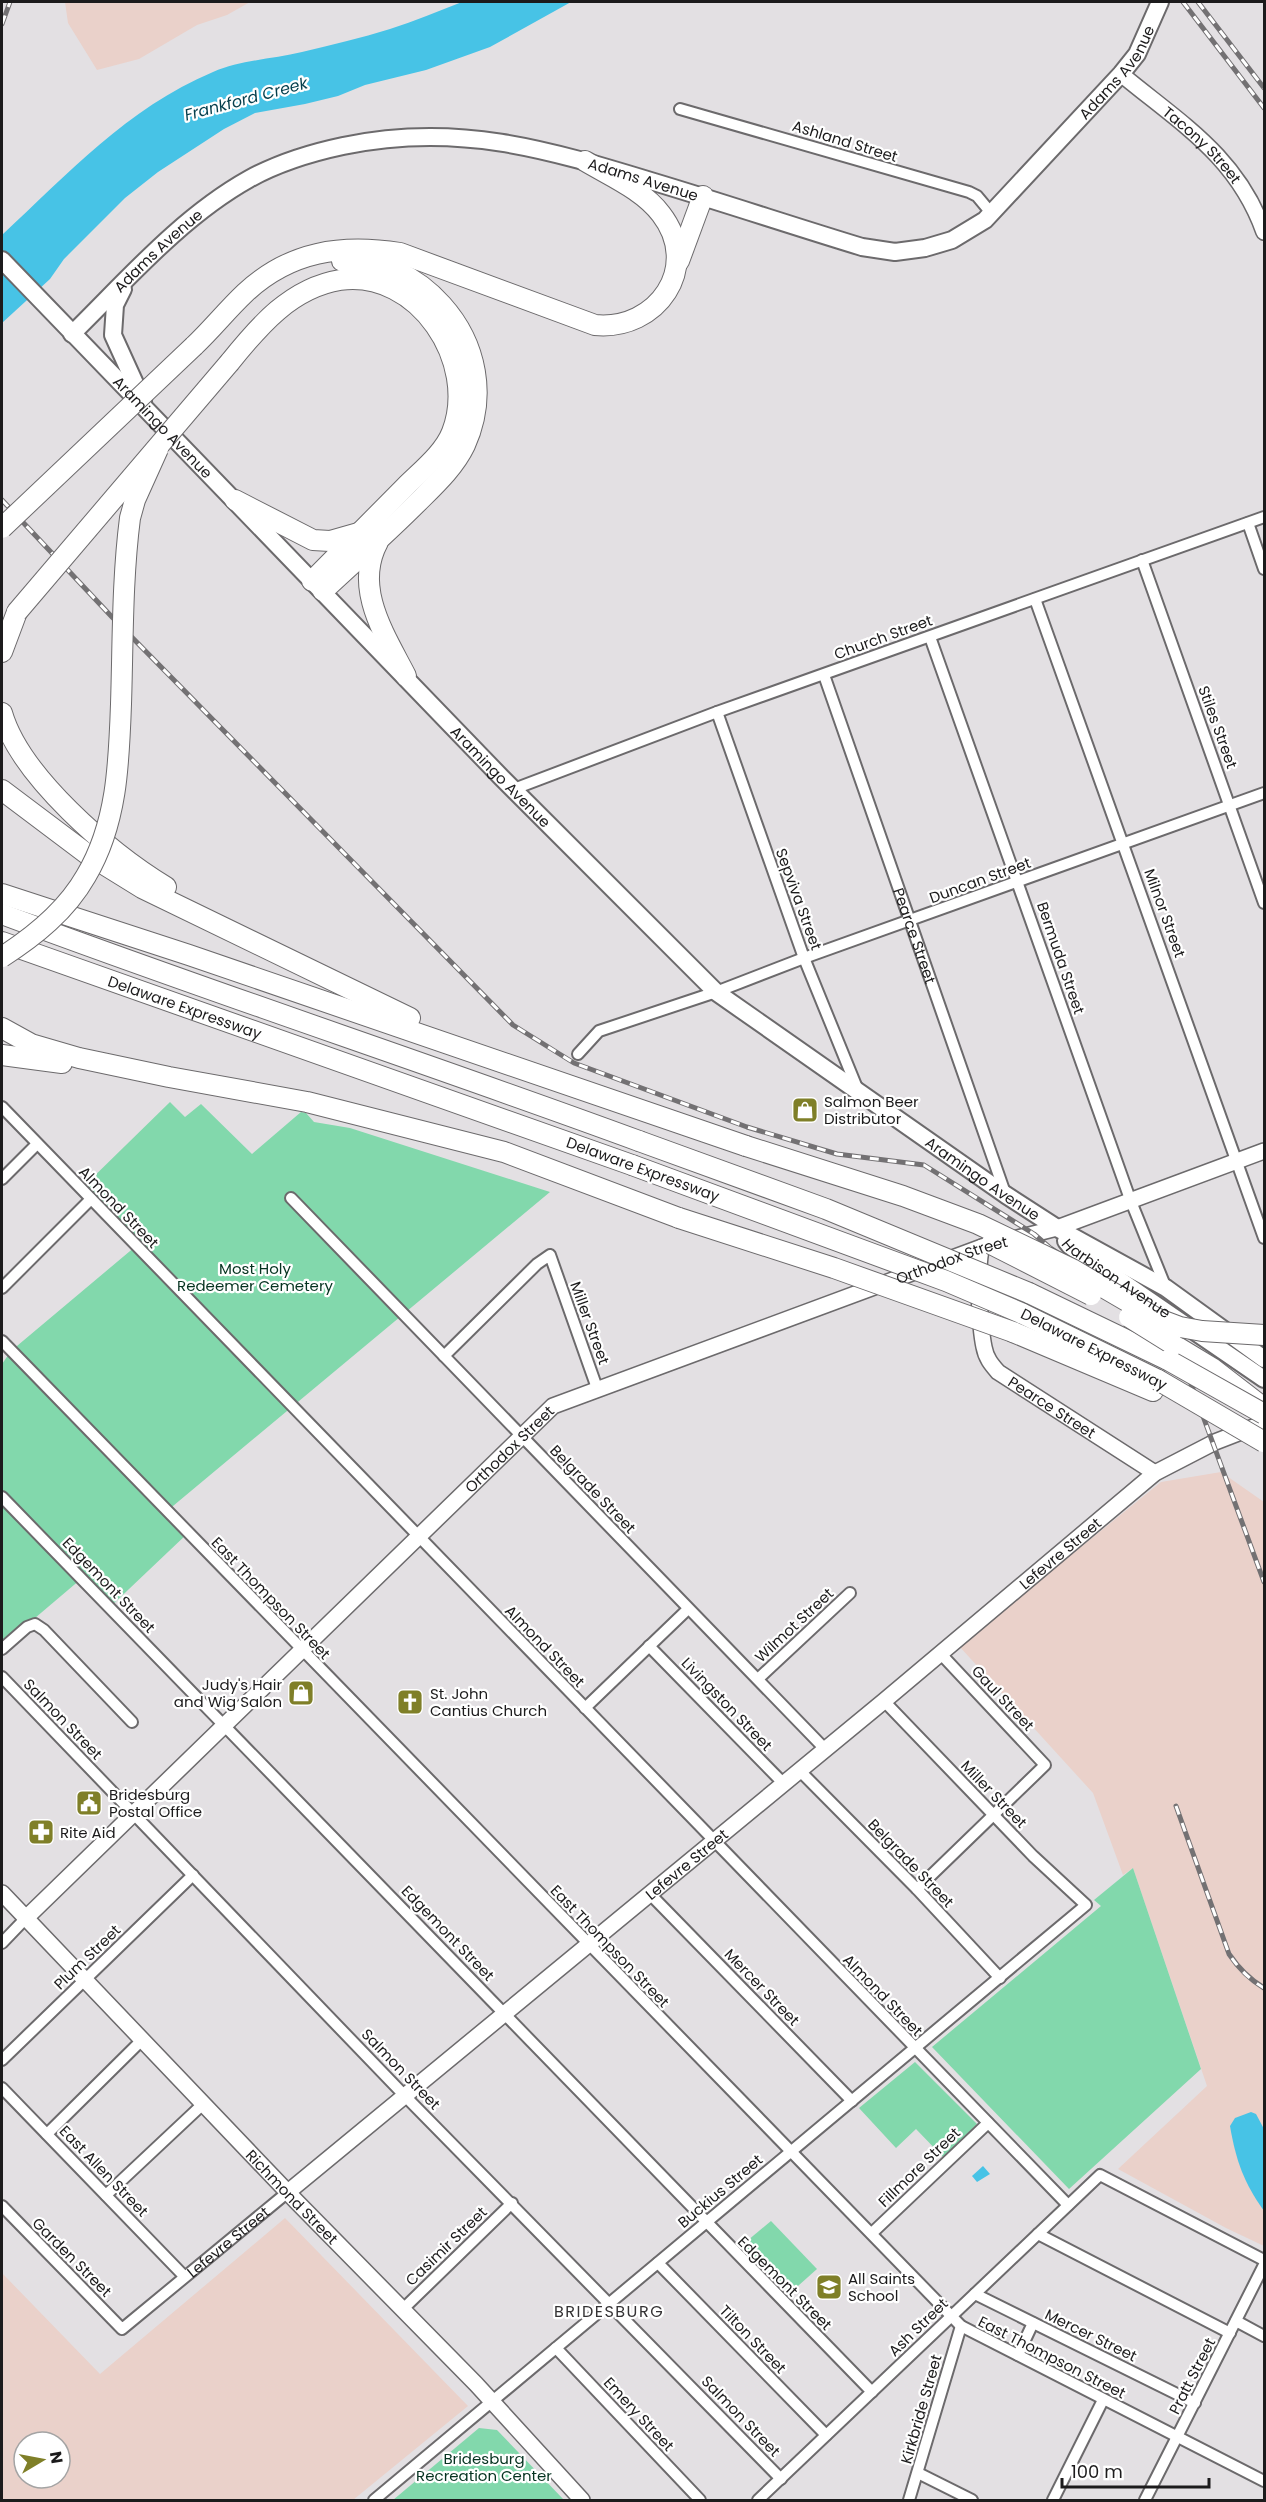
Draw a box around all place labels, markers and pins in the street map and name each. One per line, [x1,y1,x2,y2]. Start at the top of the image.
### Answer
place label: Salmon Beer Distributor [824,1091,919,1129]
shop icon: Salmon Beer Distributor [790,1095,820,1125]
place label: Judy's Hair and Wig Salon [174,1674,282,1712]
shop icon: Judy's Hair and Wig Salon [286,1678,316,1708]
place label: St. John Cantius Church [430,1683,547,1721]
church icon: St. John Cantius Church [395,1687,425,1717]
place label: Bridesburg Postal Office [109,1784,202,1822]
public building icon: Bridesburg Postal Office [74,1788,104,1818]
pharmacy icon: Rite Aid [26,1817,56,1847]
place label: Rite Aid [60,1822,116,1843]
place label: All Saints School [848,2268,915,2306]
school or university icon: All Saints School [814,2272,844,2302]

